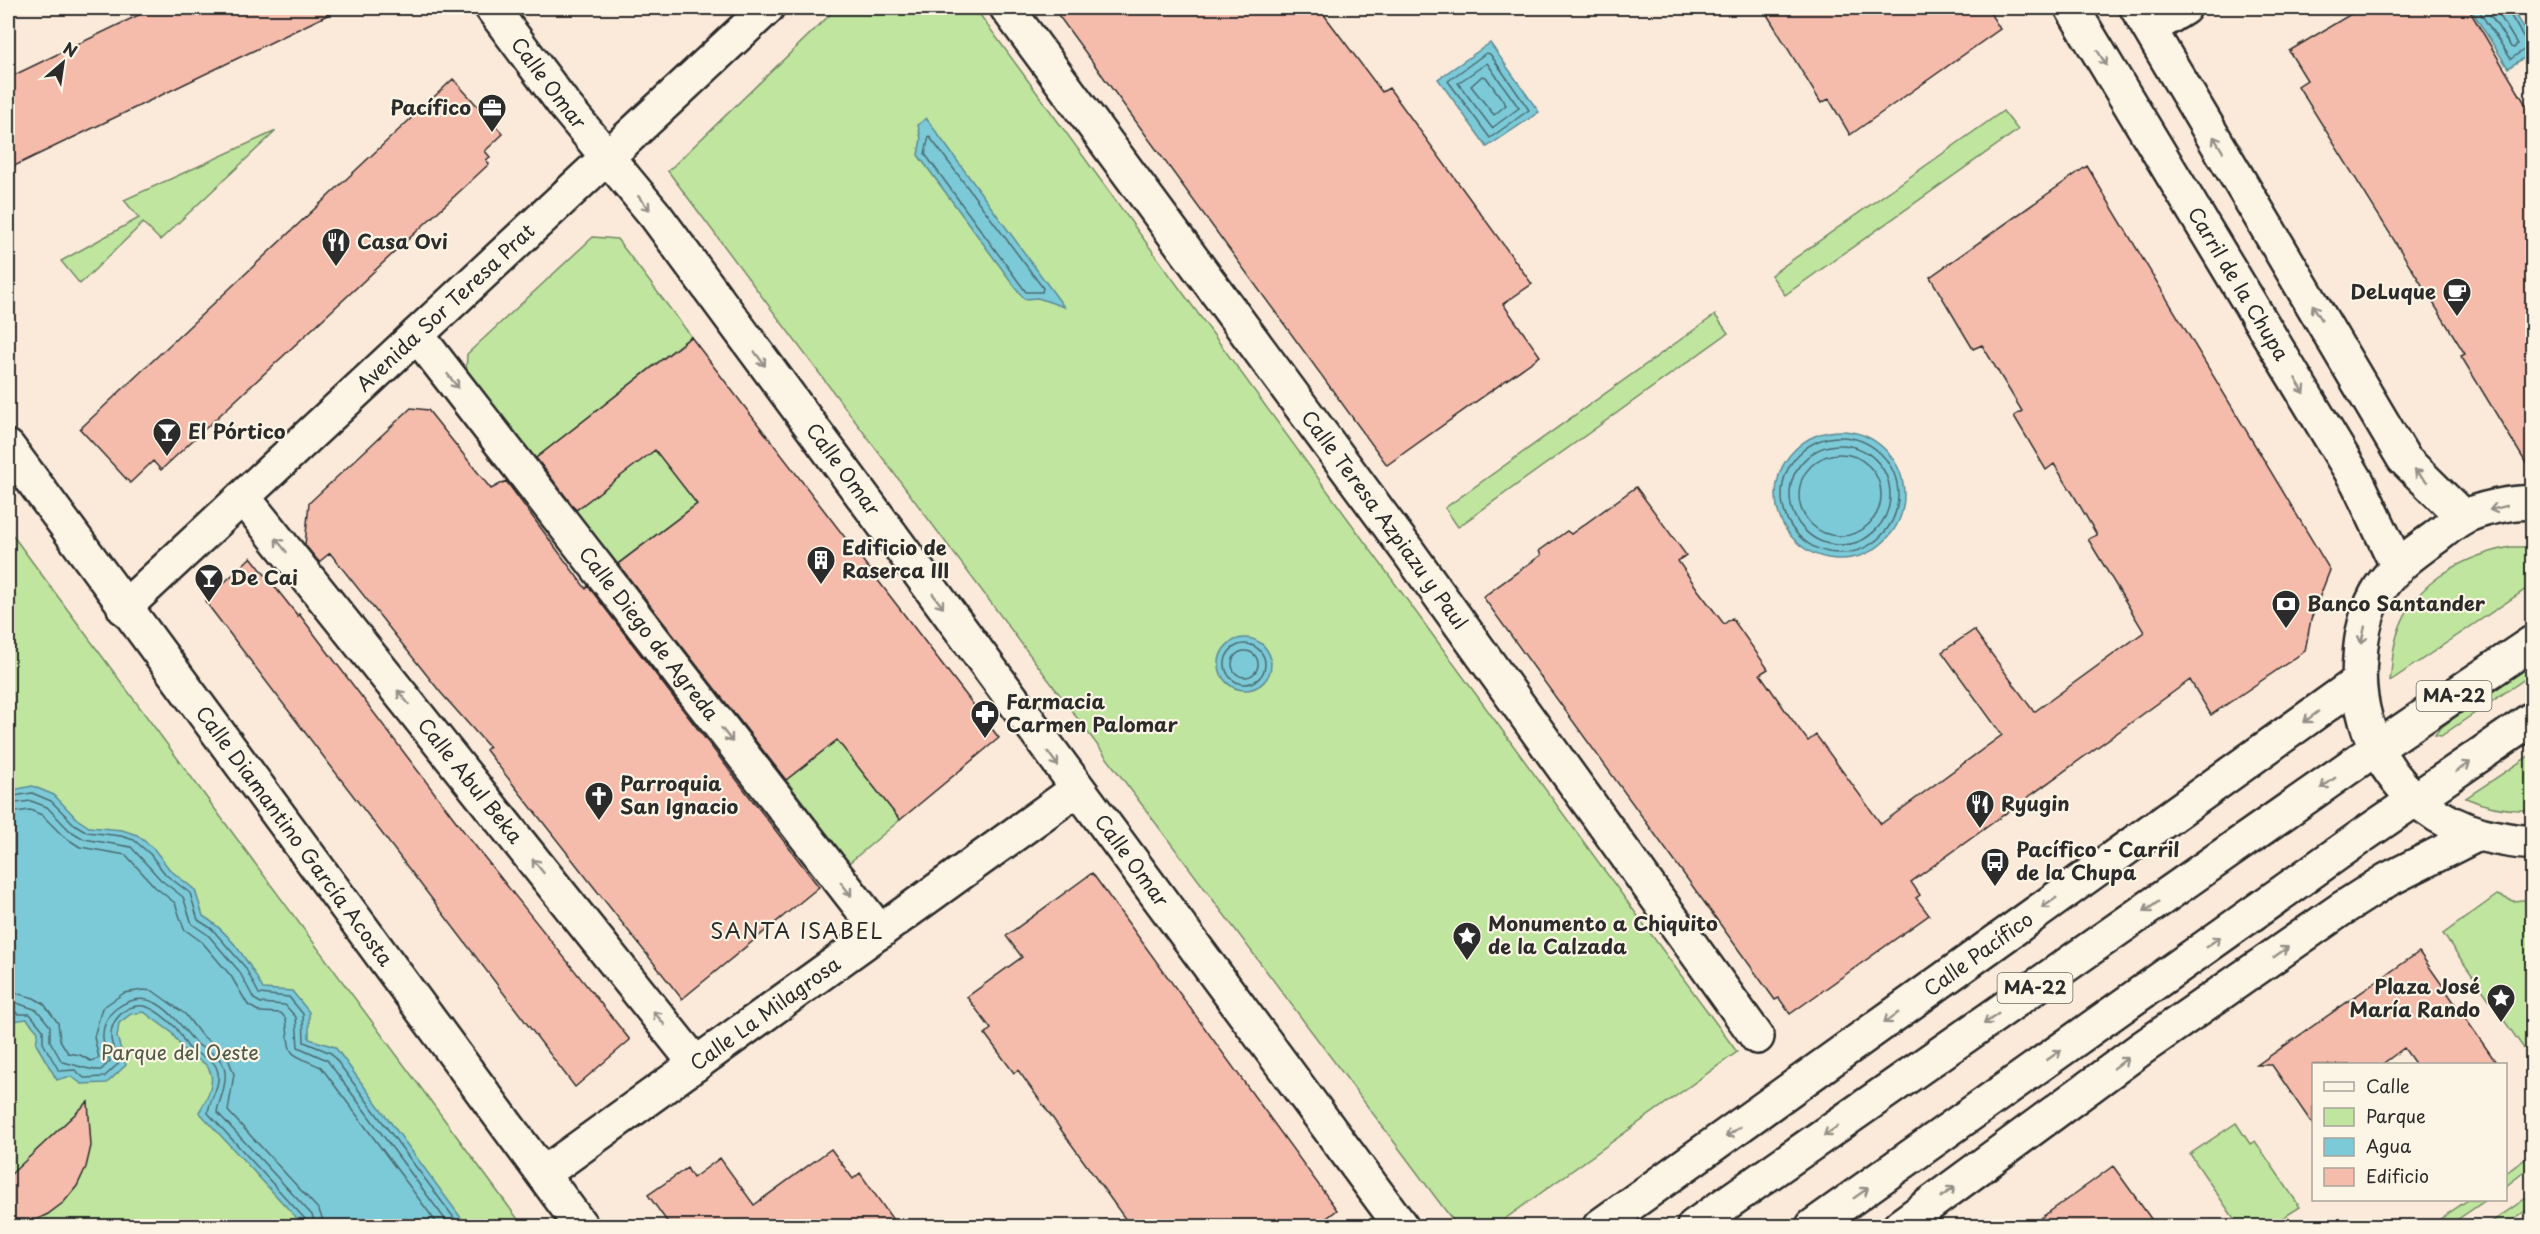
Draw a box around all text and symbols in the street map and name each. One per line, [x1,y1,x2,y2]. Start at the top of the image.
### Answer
street label: Calle Omar [504,30,594,135]
north arrow [33,33,93,93]
text: N [59,35,82,63]
one-way arrow [2096,49,2108,66]
place label: Pacífico [390,92,471,122]
office icon: Pacífico [476,92,508,134]
one-way arrow [2212,136,2224,153]
one-way arrow [638,195,651,211]
street label: Carril de la Chupa [2181,201,2297,367]
street label: Avenida Sor Teresa Prat [349,216,541,398]
restaurant icon: Casa Ovi [320,226,352,268]
place label: Casa Ovi [357,226,448,256]
place label: DeLuque [2350,276,2436,306]
cafe icon: DeLuque [2441,276,2473,318]
one-way arrow [2311,304,2323,321]
one-way arrow [754,351,767,367]
one-way arrow [446,373,459,389]
one-way arrow [2294,378,2307,395]
street label: Calle Teresa Azpiazu y Paul [1295,404,1475,635]
bar icon: El Pórtico [151,416,183,458]
place label: El Pórtico [188,416,286,446]
street label: Calle Omar [799,416,888,522]
one-way arrow [2414,469,2429,483]
one-way arrow [2489,502,2508,514]
place label: Edificio de Raserca III [842,532,949,585]
one-way arrow [275,537,288,553]
street label: Calle Diego de Agreda [572,540,727,727]
building icon: Edificio de Raserca III [805,544,837,586]
bar icon: De Cai [193,562,225,604]
place label: De Cai [230,562,298,592]
bank icon: Banco Santander [2270,588,2302,630]
place label: Banco Santander [2307,588,2486,618]
one-way arrow [932,593,944,609]
one-way arrow [2357,625,2368,644]
road number: MA-22 [2416,681,2492,711]
place label: Farmacia Carmen Palomar [1006,686,1179,739]
one-way arrow [396,689,409,705]
pharmacy icon: Farmacia Carmen Palomar [969,698,1001,740]
street label: Calle Diamantino García Acosta [189,699,401,972]
one-way arrow [2303,710,2319,723]
street label: Calle Abul Beka [411,711,531,850]
one-way arrow [720,726,733,742]
one-way arrow [1047,750,1059,766]
one-way arrow [2454,761,2470,773]
place label: Parroquia San Ignacio [620,768,739,821]
one-way arrow [2320,777,2336,789]
church icon: Parroquia San Ignacio [583,780,615,822]
restaurant icon: Ryugin [1964,788,1996,830]
place label: Ryugin [2001,788,2070,818]
street label: Calle Omar [1088,807,1177,913]
place label: Pacífico - Carril de la Chupa [2016,834,2179,887]
bus stop icon: Pacífico - Carril de la Chupa [1979,846,2011,888]
one-way arrow [531,858,544,874]
one-way arrow [840,880,852,896]
one-way arrow [2042,897,2058,909]
one-way arrow [2143,901,2160,913]
street label: Calle Pacífico [1917,904,2039,1003]
place label: Monumento a Chiquito de la Calzada [1488,908,1718,961]
district label: SANTA ISABEL [710,914,884,946]
place icon: Monumento a Chiquito de la Calzada [1451,920,1483,962]
one-way arrow [2204,936,2220,948]
one-way arrow [2272,946,2288,958]
street label: Calle La Milagrosa [683,948,847,1077]
place label: Plaza José María Rando [2350,971,2480,1024]
road number: MA-22 [1998,973,2072,1003]
place icon: Plaza José María Rando [2485,982,2517,1024]
one-way arrow [653,1010,666,1026]
one-way arrow [1884,1011,1900,1024]
one-way arrow [1984,1013,2000,1025]
park label: Parque del Oeste [101,1037,259,1067]
one-way arrow [2045,1049,2061,1061]
one-way arrow [2113,1057,2129,1070]
legend [2312,1063,2507,1201]
text: Calle [2366,1072,2410,1099]
text: Parque [2366,1102,2426,1129]
one-way arrow [1824,1125,1840,1137]
one-way arrow [1726,1126,1742,1138]
text: Agua [2366,1132,2412,1159]
text: Edificio [2366,1162,2429,1189]
one-way arrow [1939,1186,1955,1198]
one-way arrow [1852,1187,1868,1199]

